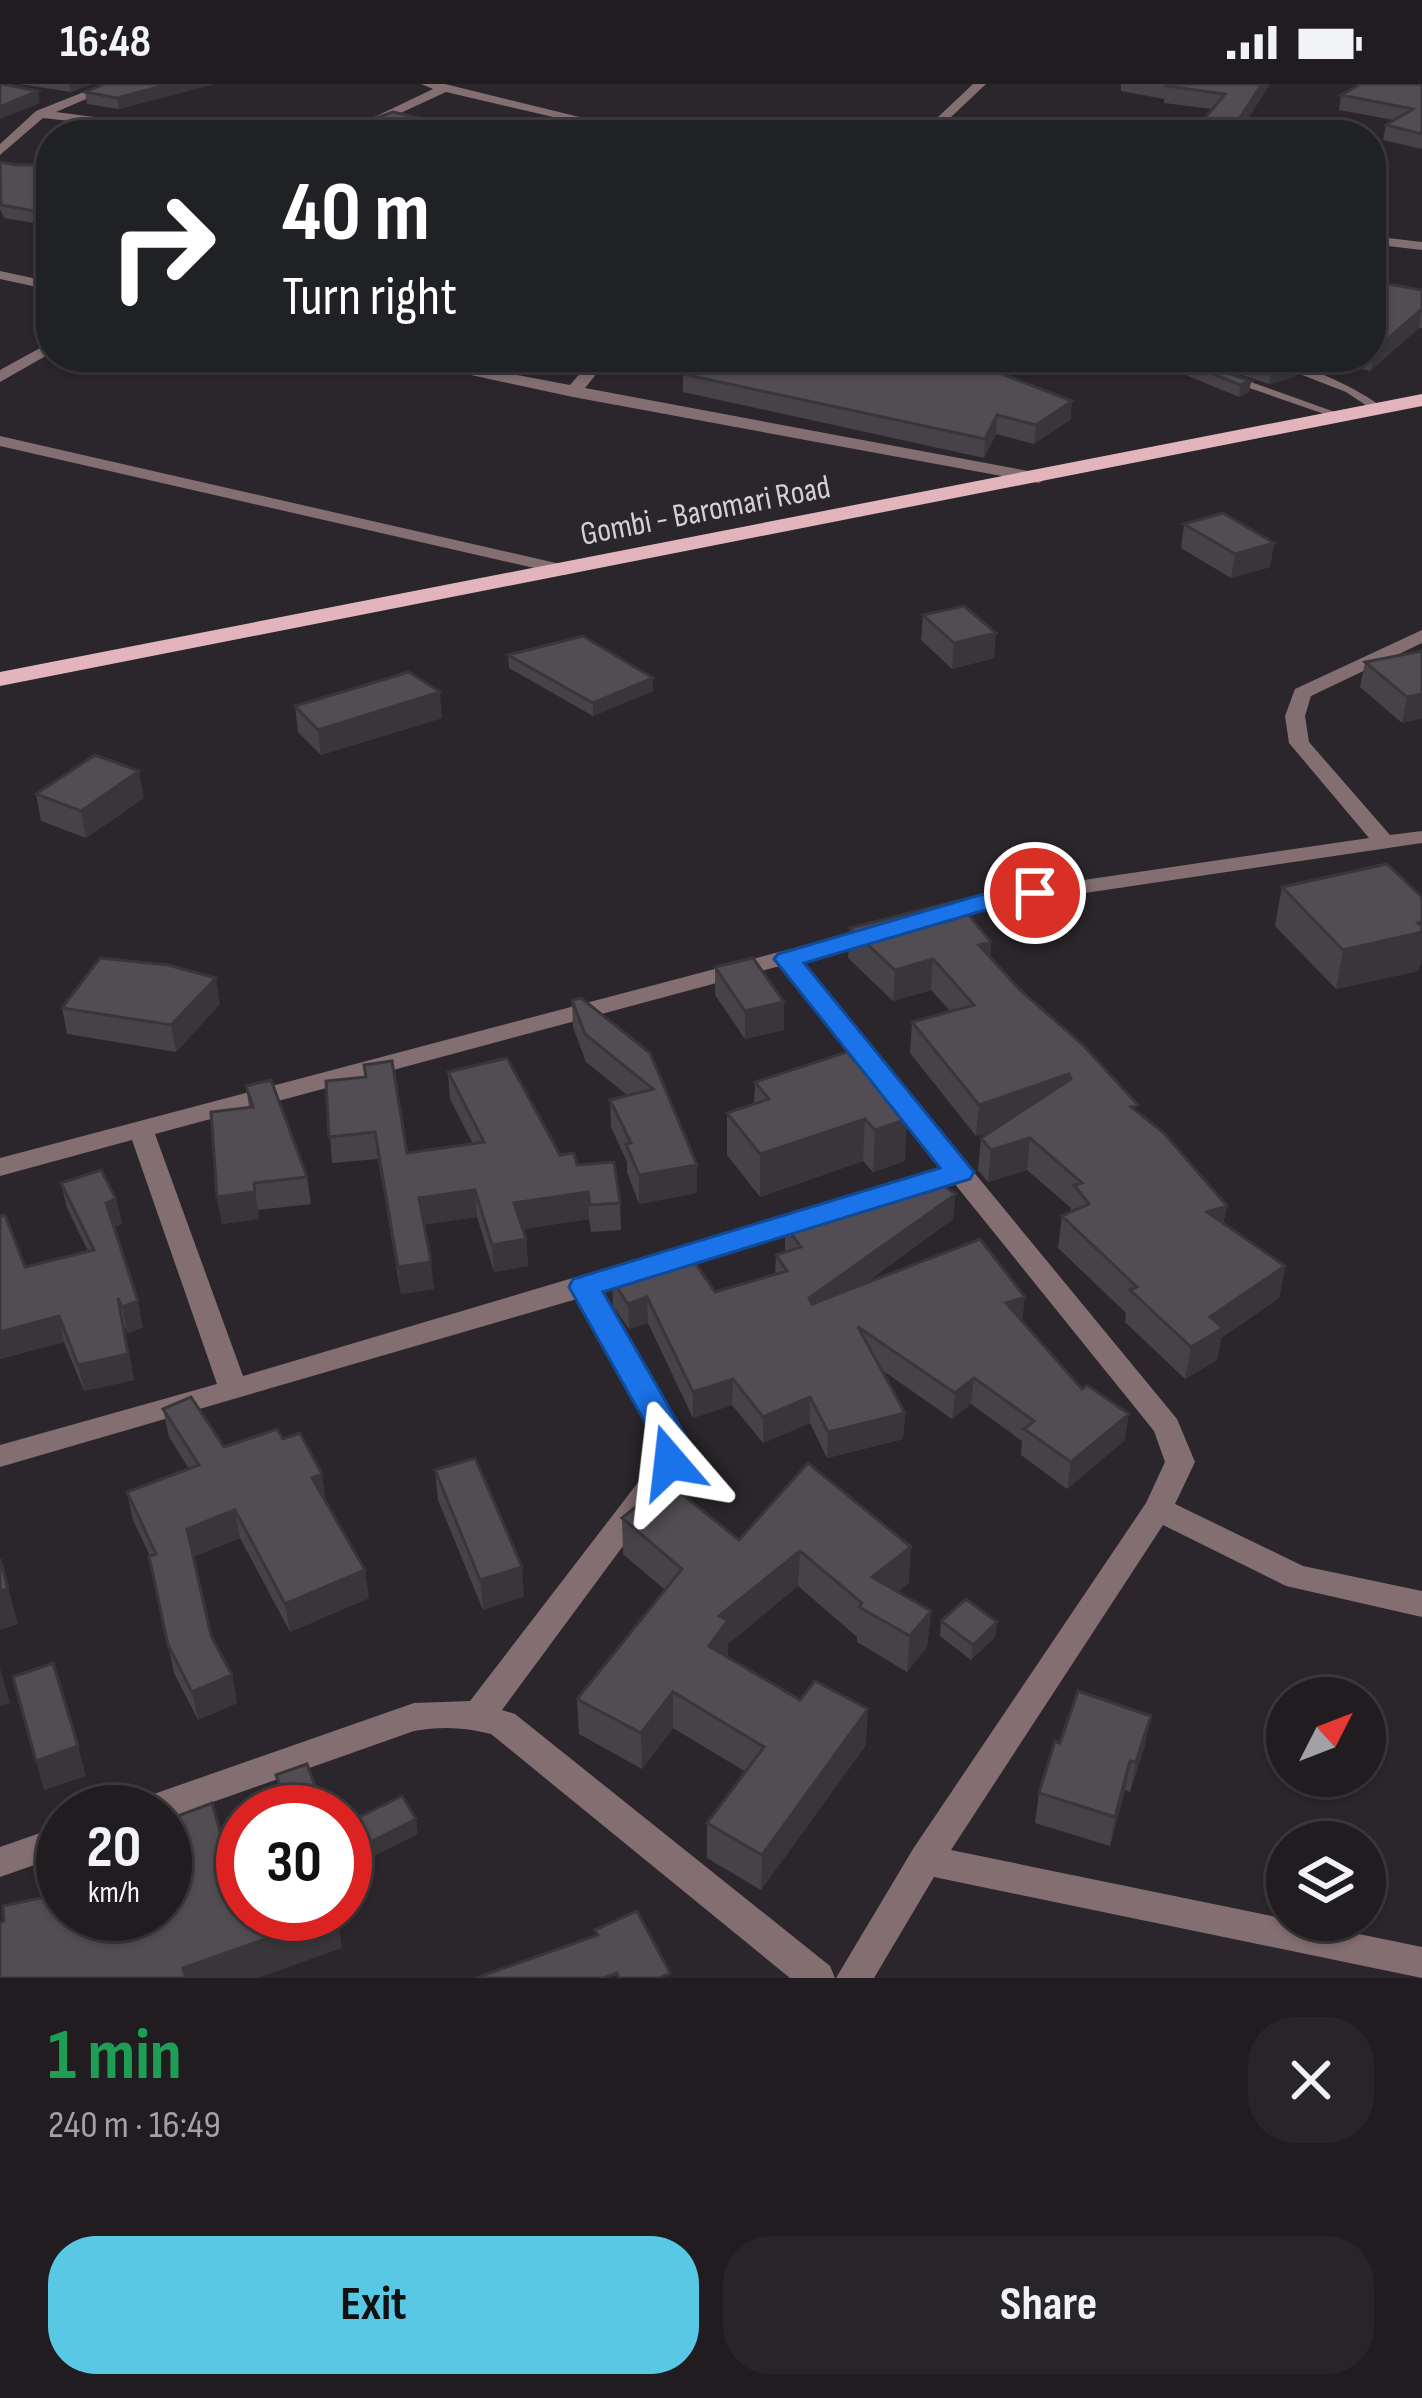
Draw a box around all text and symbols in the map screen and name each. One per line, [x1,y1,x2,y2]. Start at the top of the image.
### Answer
text: 16:48 [60,15,151,70]
text: 40 m [282,163,430,264]
icon: right [84,168,240,324]
text: Turn right [282,265,457,330]
street label: Gombi - Baromari Road [577,467,834,555]
pin [984,842,1086,944]
icon: arrive [1002,860,1068,926]
position arrow [607,1399,733,1525]
north arrow [1266,1677,1386,1797]
map controls [1266,1677,1386,1941]
speed limit sign: 30 [216,1785,372,1941]
text: 20 [87,1812,141,1884]
button: layers [1266,1821,1386,1941]
text: km/h [88,1875,140,1911]
text: 1 min [48,2013,182,2100]
button: close [1248,2017,1374,2143]
text: 240 m · 16:49 [48,2102,221,2149]
button: Exit [48,2236,699,2374]
button: Share [723,2236,1374,2374]

